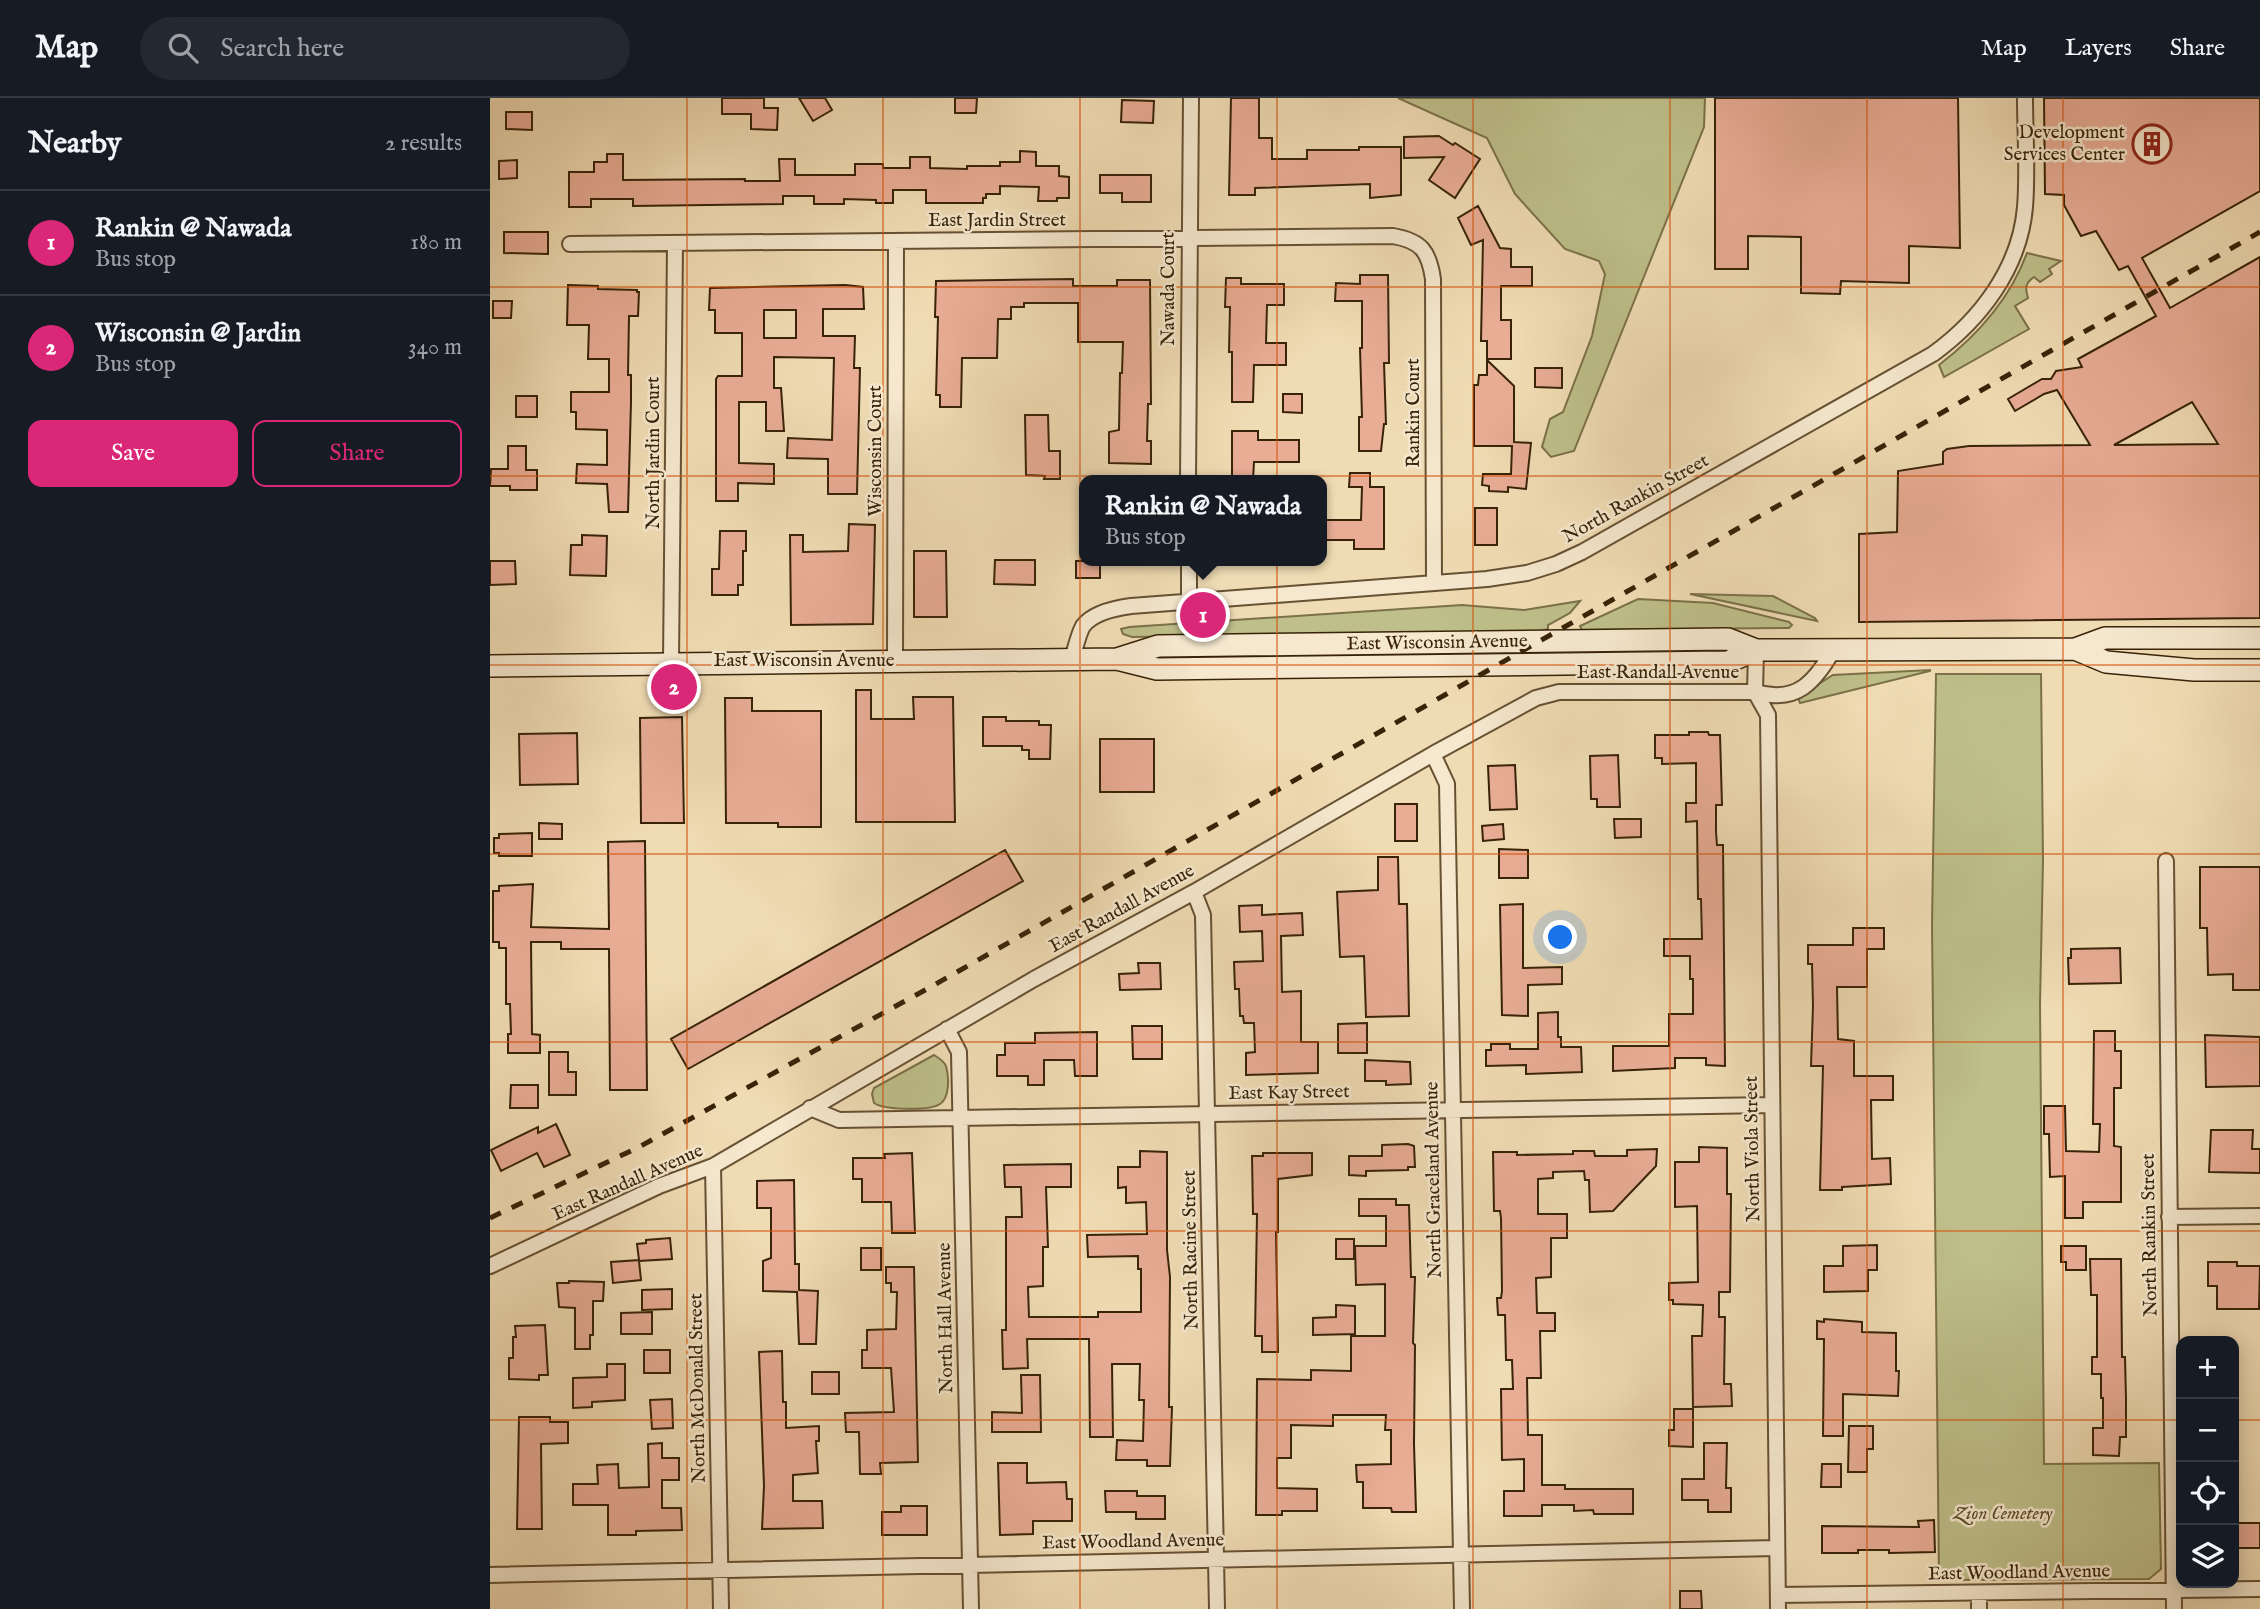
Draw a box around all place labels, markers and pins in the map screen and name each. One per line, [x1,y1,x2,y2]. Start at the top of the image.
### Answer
place label: Development Services Center [2004,121,2125,167]
building icon: Development Services Center [2131,123,2173,165]
pin: 1 [1180,589,1226,641]
pin: 2 [651,661,697,713]

